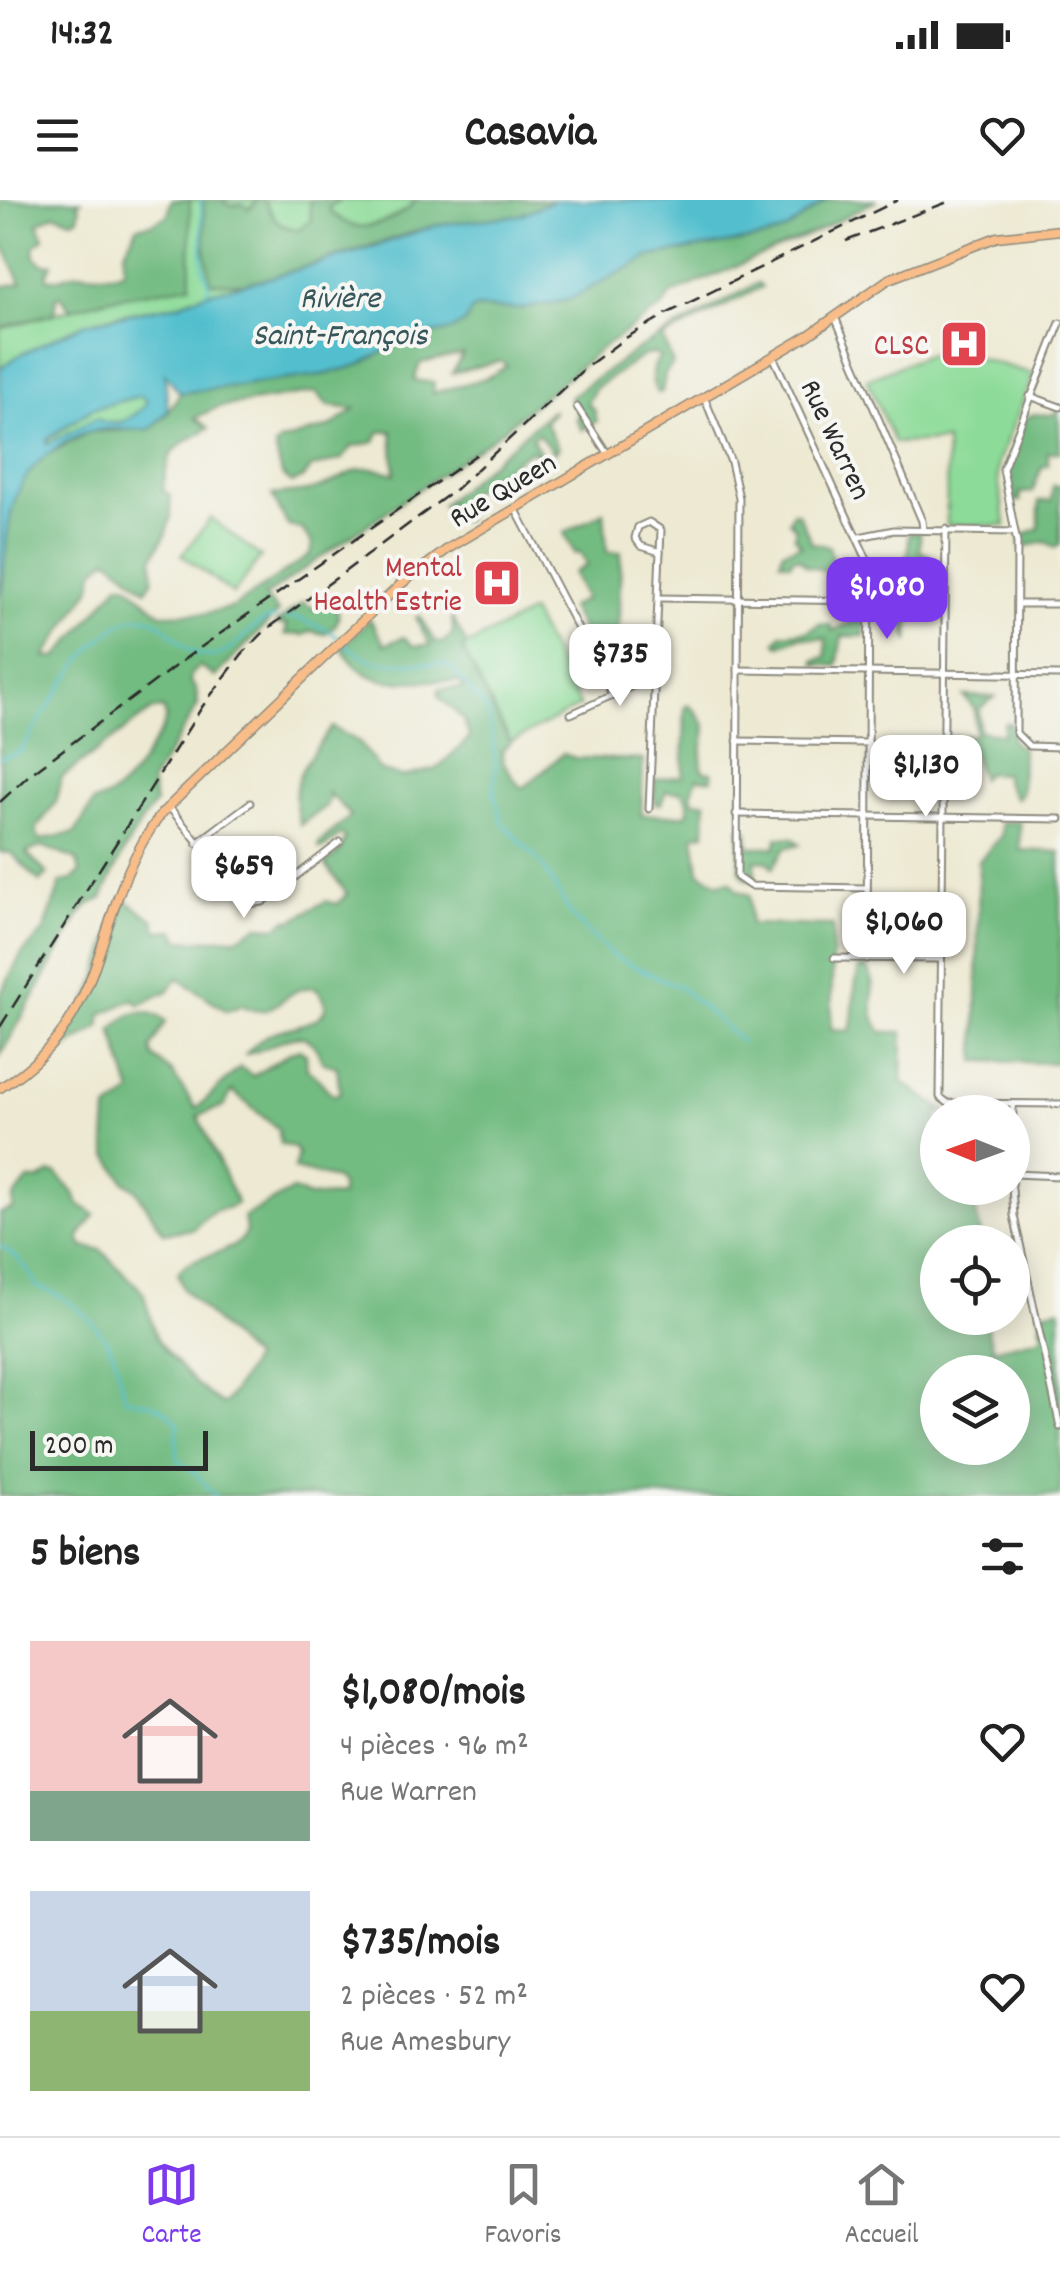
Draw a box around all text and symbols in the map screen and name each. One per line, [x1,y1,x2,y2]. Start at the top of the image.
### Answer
text: 14:32 [50,8,114,63]
text: Casavia [464,103,596,167]
icon: menu [30,108,85,163]
icon: heart [975,108,1030,163]
water label: Rivière Saint-François [253,278,429,361]
hospital icon: CLSC [938,318,990,370]
place label: CLSC [874,327,929,370]
street label: Rue Warren [786,374,880,508]
street label: Rue Queen [443,444,566,542]
place label: Mental Health Estrie [313,549,462,626]
hospital icon: Mental Health Estrie [471,557,523,609]
pin: $1,080 [806,557,968,642]
text: $1,080 [848,566,926,612]
pin: $735 [561,624,679,709]
text: $735 [591,633,649,679]
pin: $1,130 [845,735,1007,820]
text: $1,130 [892,744,960,790]
pin: $659 [185,836,303,921]
text: $659 [213,845,275,891]
pin: $1,060 [823,892,985,977]
text: $1,060 [864,901,944,947]
north arrow [920,1095,1030,1205]
map controls [920,1095,1030,1465]
button: locate [920,1225,1030,1335]
button: layers [920,1355,1030,1465]
scale bar [30,1426,208,1470]
text: 200 m [45,1428,113,1468]
text: 5 biens [30,1526,141,1586]
icon: filters [975,1529,1030,1584]
text: $1,080/mois [340,1665,526,1725]
icon: home [110,1681,230,1801]
icon: heart [975,1714,1030,1769]
text: 4 pièces · 96 m² [340,1725,529,1771]
text: Rue Warren [340,1771,477,1817]
text: $735/mois [340,1915,500,1975]
icon: home [110,1931,230,2051]
icon: heart [975,1964,1030,2019]
text: 2 pièces · 52 m² [340,1975,528,2021]
text: Rue Amesbury [340,2021,510,2067]
tab: Carte [141,2157,202,2257]
tab: Favoris [484,2157,562,2257]
tab: Accueil [845,2157,918,2257]

